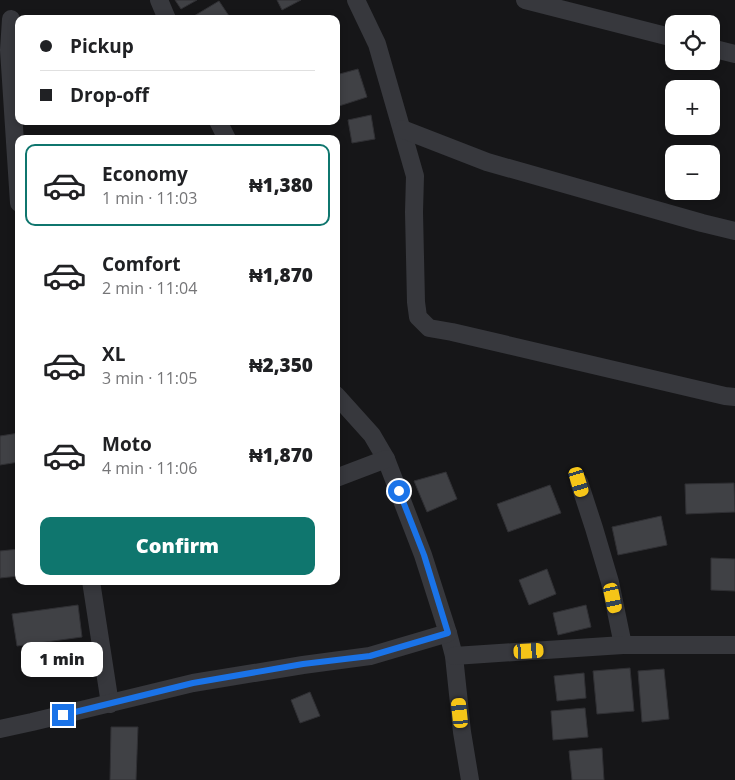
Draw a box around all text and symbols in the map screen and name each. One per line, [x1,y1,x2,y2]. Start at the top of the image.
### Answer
map controls [665,15,720,200]
button: locate [665,15,720,70]
text: Pickup [70,33,134,59]
button: + [665,80,720,135]
text: Drop-off [70,82,149,108]
button: − [665,145,720,200]
text: Economy [102,161,188,187]
icon: car [42,163,87,208]
text: ₦1,380 [249,172,313,198]
text: 1 min · 11:03 [102,187,197,209]
text: Comfort [102,251,181,277]
icon: car [42,253,87,298]
text: ₦1,870 [249,262,313,288]
text: 2 min · 11:04 [102,277,197,299]
text: XL [102,341,125,367]
icon: car [42,343,87,388]
text: ₦2,350 [249,352,313,378]
text: 3 min · 11:05 [102,367,197,389]
text: Moto [102,431,152,457]
icon: car [42,433,87,478]
text: ₦1,870 [249,442,313,468]
text: 4 min · 11:06 [102,457,197,479]
car [567,465,590,499]
route start [388,480,410,502]
button: Confirm [40,517,315,575]
car [602,582,623,614]
callout: 1 min [22,642,104,678]
car [513,643,544,659]
text: 1 min [39,648,85,670]
car [450,697,469,729]
route end [52,704,74,726]

